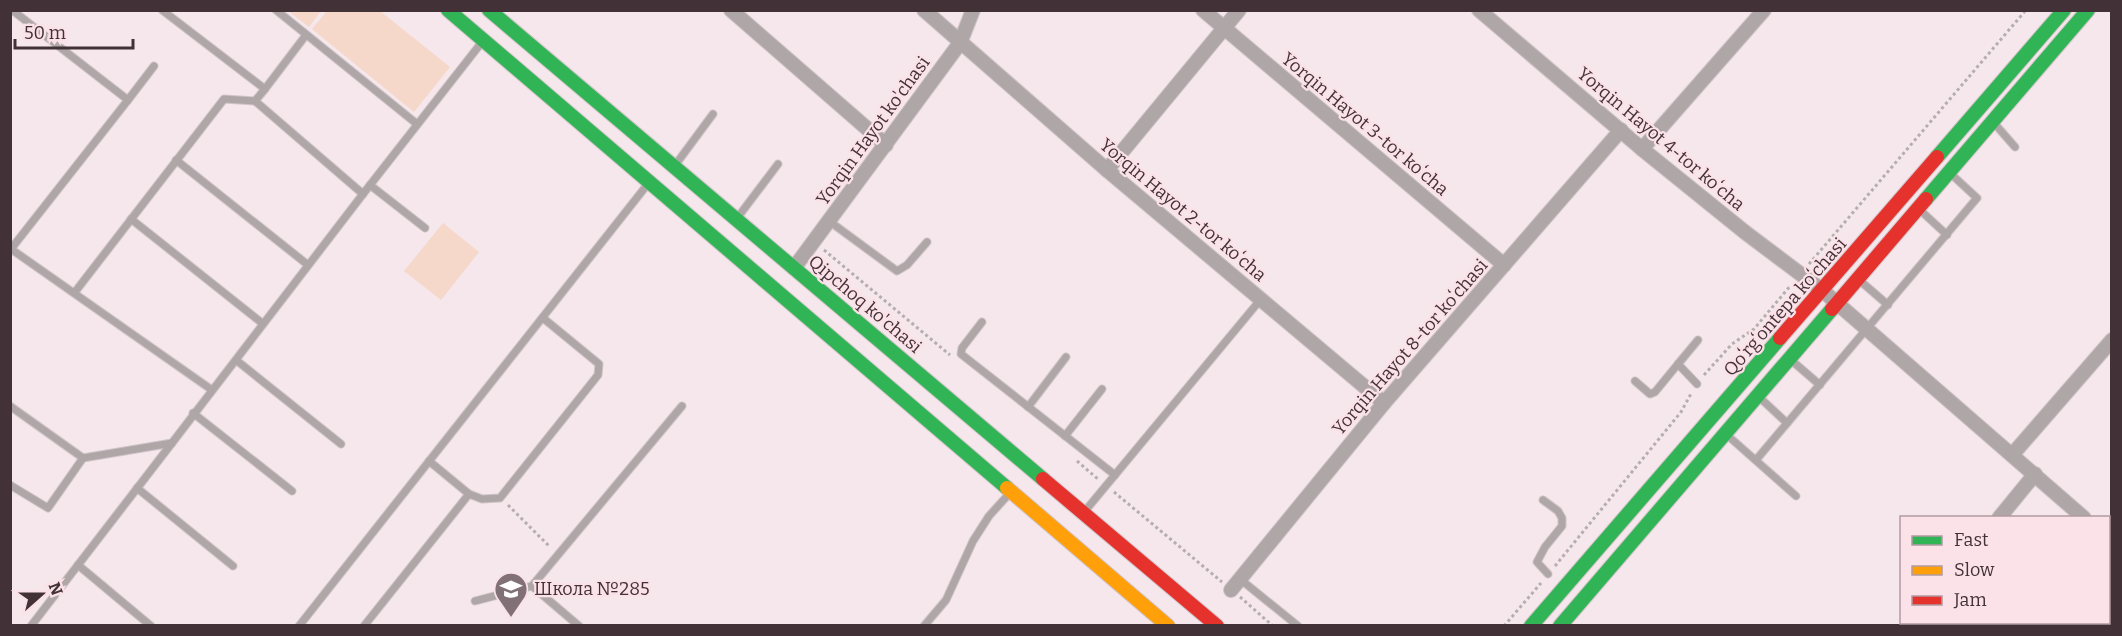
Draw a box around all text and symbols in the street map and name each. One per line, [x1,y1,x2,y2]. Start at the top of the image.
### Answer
scale bar [15,12,134,50]
text: 50 m [24,22,66,44]
street label: Yorqin Hayot 3-tor koʻcha [1277,48,1453,200]
street label: Yorqin Hayot ko'chasi [812,52,934,210]
street label: Yorqin Hayot 4-tor koʻcha [1573,63,1749,216]
street label: Yorqin Hayot 2-tor koʻcha [1095,134,1271,286]
street label: Qoʻrgʻontepa koʻchasi [1719,233,1851,381]
street label: Qipchoq ko'chasi [804,250,926,358]
street label: Yorqin Hayot 8-tor koʻchasi [1328,255,1492,439]
legend [1900,516,2110,624]
text: Fast [1954,529,1989,551]
text: Slow [1954,559,1995,581]
north arrow [12,564,72,624]
school or university icon: Школа №285 [493,571,529,618]
place label: Школа №285 [534,578,650,600]
text: N [44,580,67,598]
text: Jam [1953,589,1987,611]

